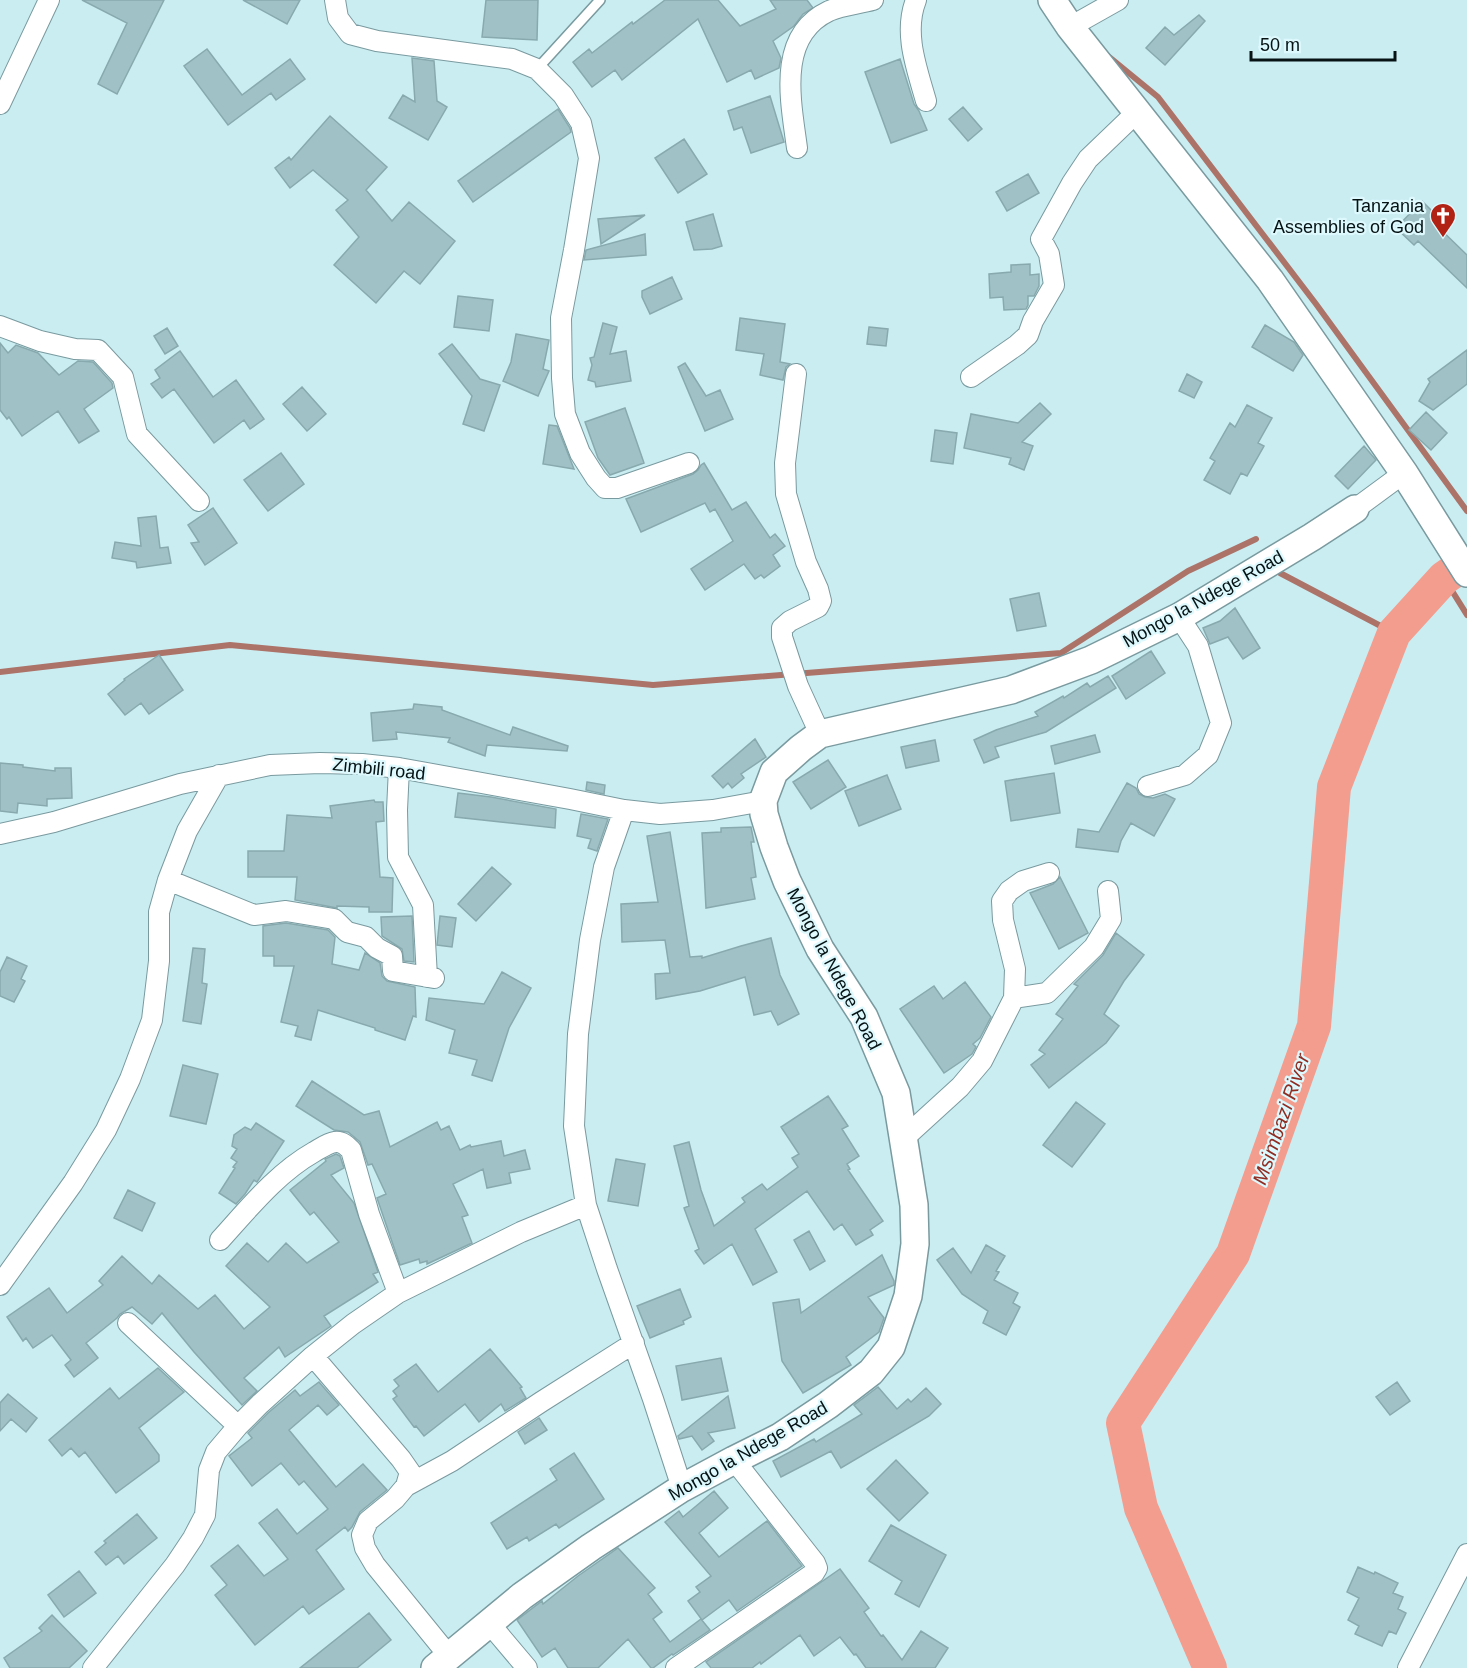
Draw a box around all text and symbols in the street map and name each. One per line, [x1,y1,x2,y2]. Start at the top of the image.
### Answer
scale bar [1251,24,1395,62]
text: 50 m [1260,35,1300,55]
place label: Tanzania Assemblies of God [1273,196,1425,237]
church icon: Tanzania Assemblies of God [1428,201,1458,239]
street label: Mongo la Ndege Road [1119,547,1287,651]
street label: Zimbili road [332,754,426,784]
street label: Mongo la Ndege Road [783,885,885,1053]
water label: Msimbazi River [1248,1050,1314,1187]
street label: Mongo la Ndege Road [665,1397,831,1505]

